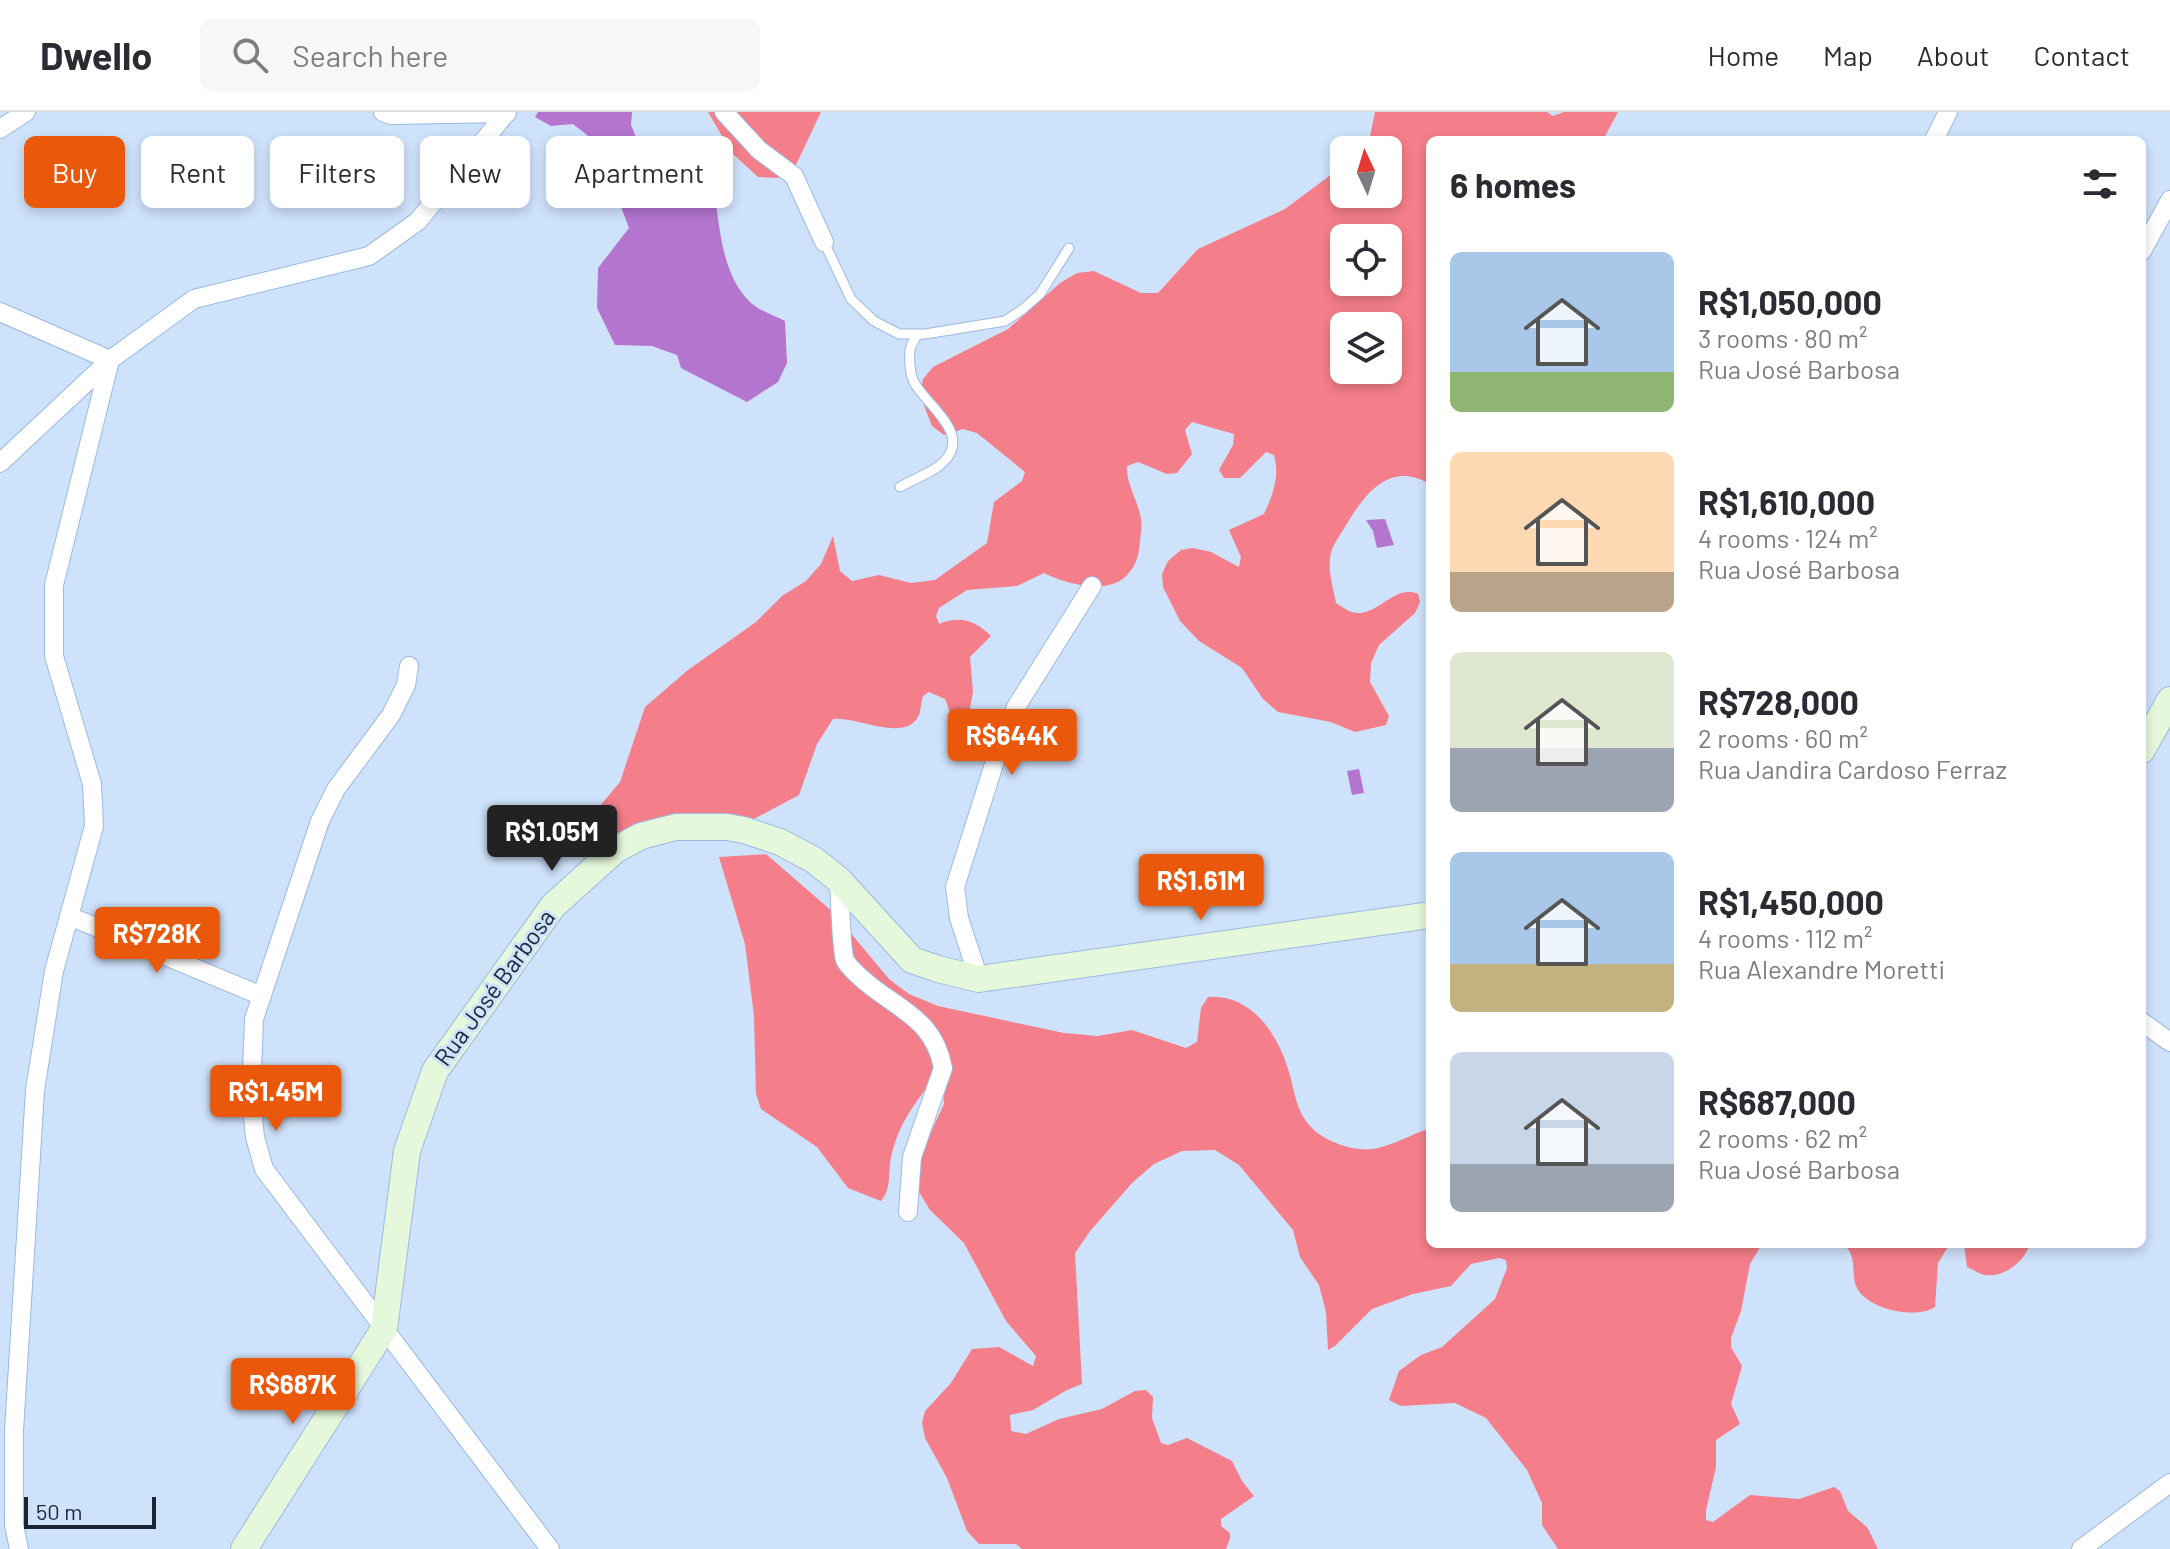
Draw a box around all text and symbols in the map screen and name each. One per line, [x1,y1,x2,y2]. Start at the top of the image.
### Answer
search box [200,19,760,91]
text: Dwello [40,32,152,78]
icon: search [228,33,272,77]
text: Search here [292,37,448,73]
text: Home [1708,38,1779,72]
text: Map [1823,38,1873,72]
text: About [1917,38,1989,72]
text: Contact [2033,38,2130,72]
chip: Buy [24,136,125,208]
chip: Rent [141,136,254,208]
chip: Filters [270,136,404,208]
chip: New [420,136,530,208]
chip: Apartment [546,136,733,208]
north arrow [1330,136,1402,208]
map controls [1330,136,1402,384]
icon: filters [2078,162,2122,206]
text: 6 homes [1450,164,1576,205]
button: locate [1330,224,1402,296]
text: R$1,050,000 [1698,281,1882,322]
icon: home [1514,284,1610,380]
button: layers [1330,312,1402,384]
text: 3 rooms · 80 m² [1698,322,1868,353]
text: Rua José Barbosa [1698,353,1900,384]
text: R$1,610,000 [1698,481,1875,522]
icon: home [1514,484,1610,580]
text: 4 rooms · 124 m² [1698,522,1878,553]
text: Rua José Barbosa [1698,553,1900,584]
text: R$728,000 [1698,681,1859,722]
icon: home [1514,684,1610,780]
pin: R$644K [947,709,1077,777]
text: R$644K [966,719,1058,750]
text: 2 rooms · 60 m² [1698,722,1868,753]
text: Rua Jandira Cardoso Ferraz [1698,753,2007,784]
pin: R$1.05M [478,805,626,873]
text: R$1.05M [505,815,599,846]
pin: R$1.61M [1127,854,1275,922]
text: R$1.61M [1157,864,1245,895]
text: R$1,450,000 [1698,881,1884,922]
icon: home [1514,884,1610,980]
street label: Rua José Barbosa [427,903,560,1071]
pin: R$728K [92,907,222,975]
text: R$728K [113,917,201,948]
text: 4 rooms · 112 m² [1698,922,1872,953]
text: Rua Alexandre Moretti [1698,953,1945,984]
pin: R$1.45M [202,1065,350,1133]
text: R$1.45M [228,1075,324,1106]
text: R$687,000 [1698,1081,1856,1122]
icon: home [1514,1084,1610,1180]
text: 2 rooms · 62 m² [1698,1122,1867,1153]
text: Rua José Barbosa [1698,1153,1900,1184]
pin: R$687K [228,1358,358,1426]
text: R$687K [249,1368,337,1399]
scale bar [24,1493,156,1529]
text: 50 m [36,1498,82,1524]

